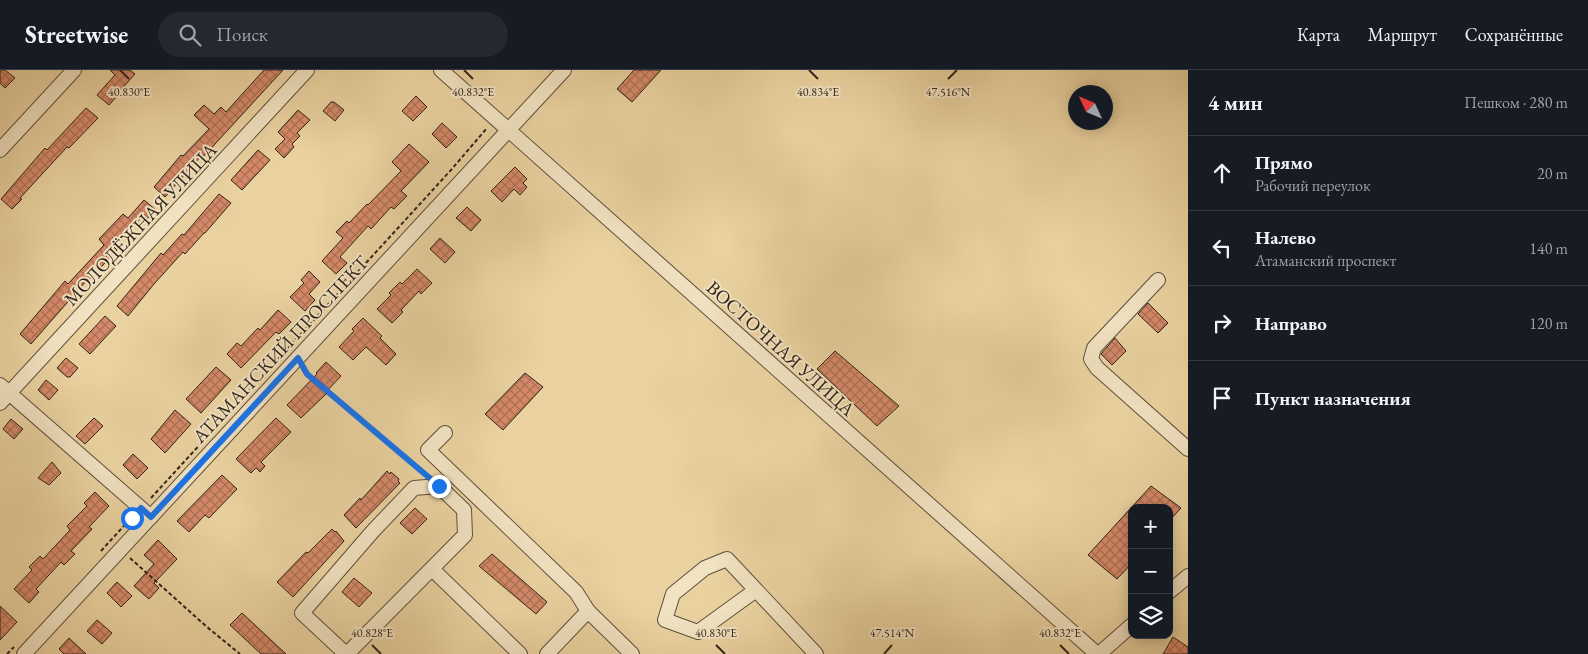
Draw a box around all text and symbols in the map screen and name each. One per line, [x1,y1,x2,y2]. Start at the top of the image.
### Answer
search box [158,12,508,57]
text: Streetwise [25,19,128,50]
icon: search [176,21,204,49]
text: Поиск [216,22,268,47]
text: Карта [1297,23,1340,46]
text: Маршрут [1368,23,1437,46]
text: Сохранённые [1465,23,1563,46]
text: 40.830°E [108,84,150,100]
text: 40.832°E [452,84,494,100]
text: 40.834°E [797,84,839,100]
text: 47.516°N [926,84,971,100]
north arrow [1068,85,1113,130]
text: 4 мин [1208,89,1263,116]
text: Пешком · 280 m [1464,92,1568,113]
street label: МОЛОДЁЖНАЯ УЛИЦА [58,137,223,311]
text: Прямо [1255,150,1313,175]
icon: ahead [1208,159,1236,187]
text: 20 m [1537,163,1568,184]
text: Рабочий переулок [1255,175,1371,196]
text: Налево [1255,225,1316,250]
icon: left [1208,234,1236,262]
text: 140 m [1529,238,1568,259]
street label: АТАМАНСКИЙ ПРОСПЕКТ [186,250,374,449]
text: Атаманский проспект [1255,250,1396,271]
street label: ВОСТОЧНАЯ УЛИЦА [701,275,861,422]
icon: right [1208,309,1236,337]
text: Направо [1255,311,1327,336]
text: 120 m [1529,313,1568,334]
icon: arrive [1208,384,1236,412]
text: Пункт назначения [1255,386,1411,411]
route end [428,475,451,498]
map controls [1128,504,1173,639]
button: + [1128,504,1173,549]
route start [121,507,144,530]
button: − [1128,549,1173,594]
button: layers [1128,594,1173,639]
text: 40.828°E [351,625,393,641]
text: 40.830°E [695,625,737,641]
text: 47.514°N [870,625,915,641]
text: 40.832°E [1039,625,1081,641]

